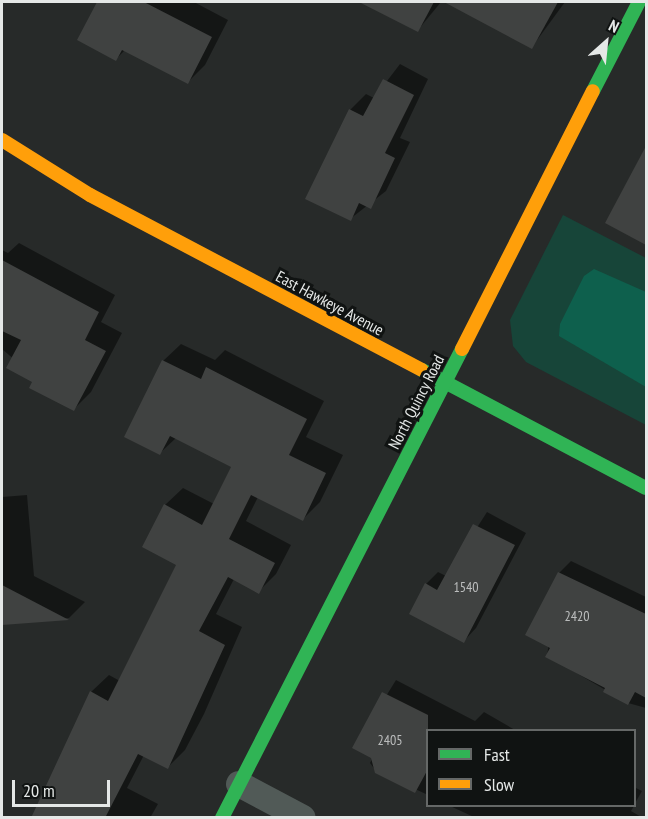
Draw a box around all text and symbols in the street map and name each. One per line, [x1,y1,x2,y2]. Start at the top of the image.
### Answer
north arrow [576,12,636,72]
text: N [606,15,623,37]
street label: East Hawkeye Avenue [273,266,387,340]
street label: North Quincy Road [384,351,448,453]
house number: 1540 [453,579,479,595]
house number: 2420 [564,608,590,624]
legend [426,729,636,807]
house number: 2405 [377,732,403,748]
text: Fast [484,743,510,766]
scale bar [15,768,112,806]
text: Slow [484,773,514,796]
text: 20 m [23,779,55,802]

